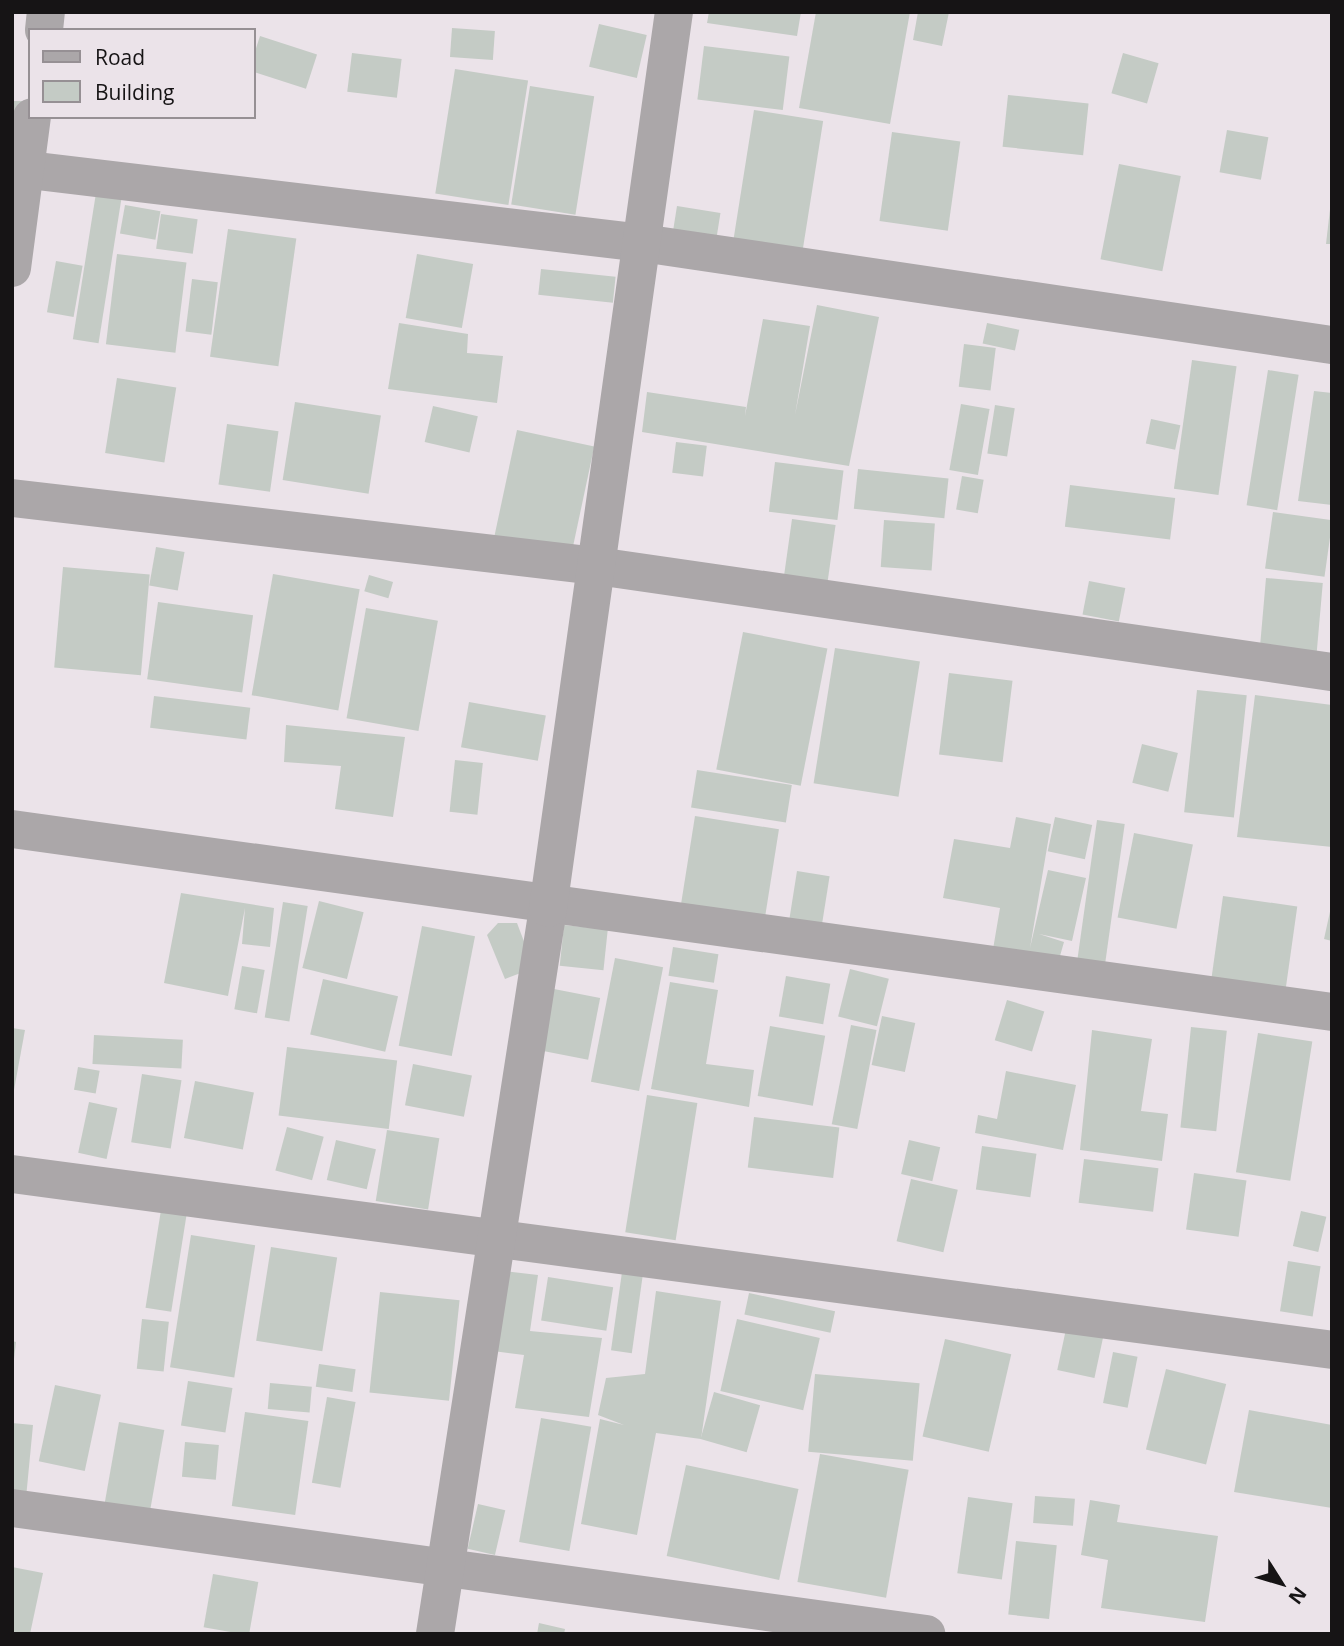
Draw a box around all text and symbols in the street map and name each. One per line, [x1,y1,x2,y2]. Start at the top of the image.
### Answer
legend [28,28,256,119]
text: Road [95,43,145,71]
text: Building [95,78,174,106]
north arrow [1246,1548,1316,1618]
text: N [1283,1582,1313,1610]

